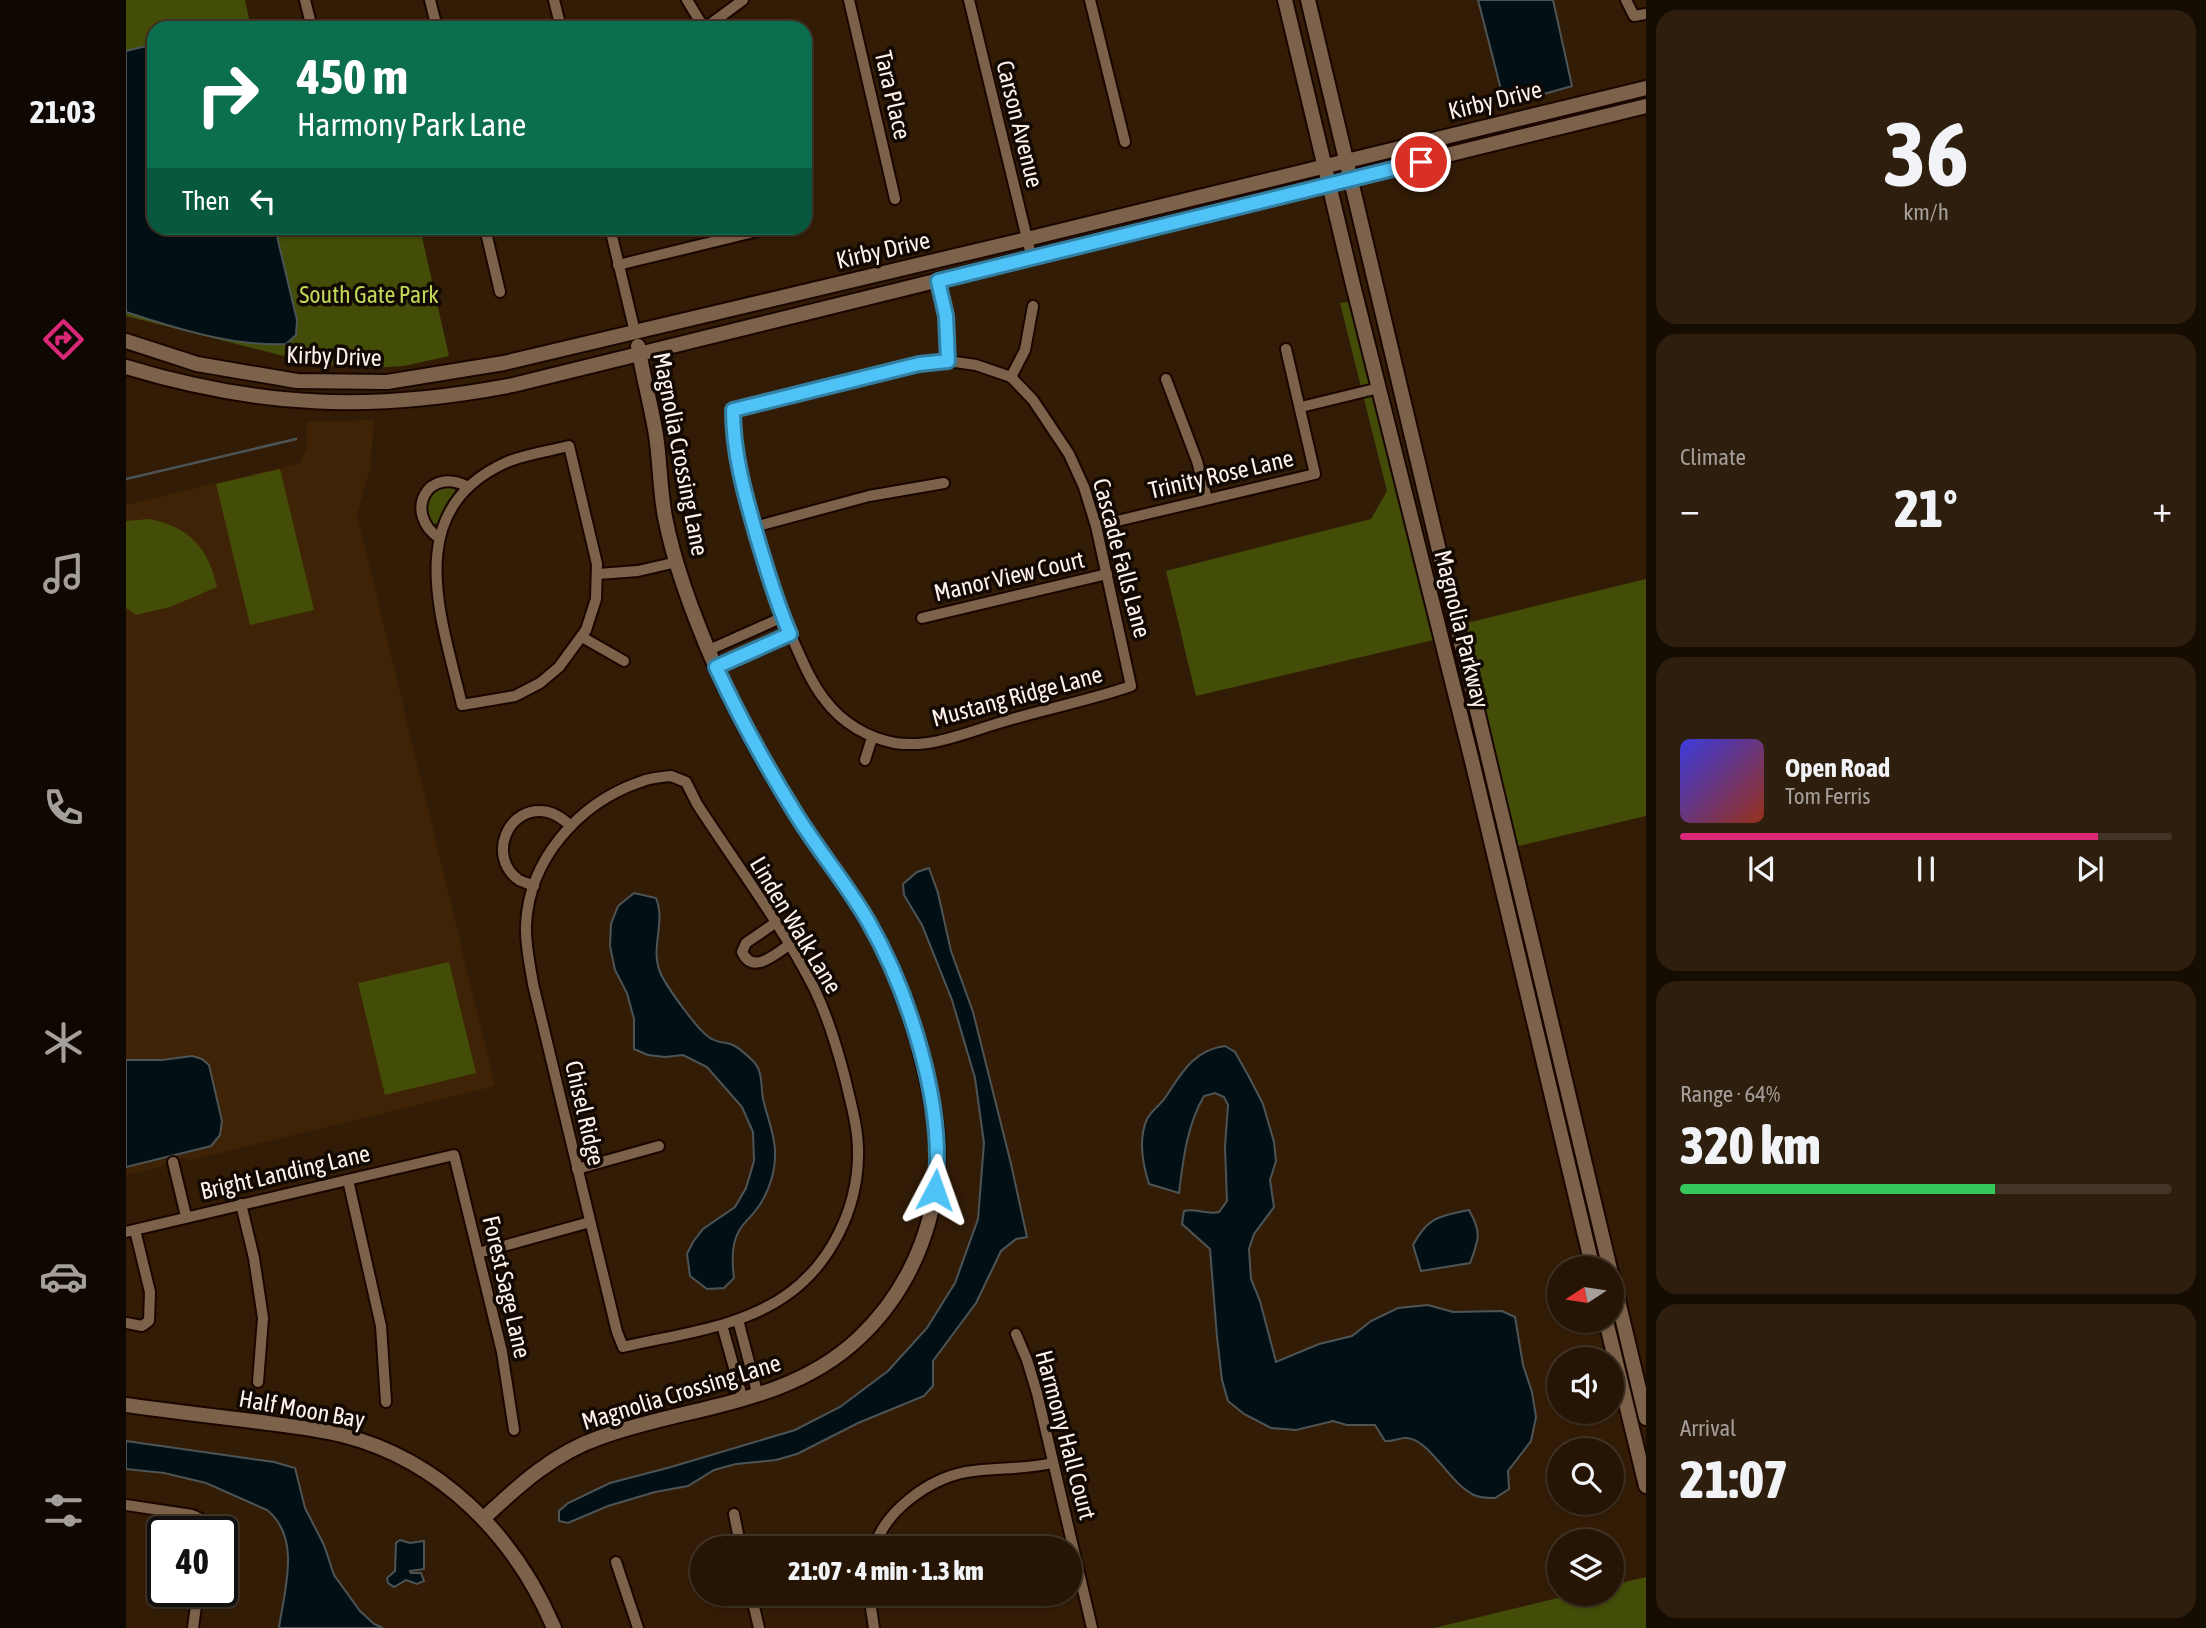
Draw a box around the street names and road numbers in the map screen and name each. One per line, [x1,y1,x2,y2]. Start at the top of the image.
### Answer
street label: Tara Place [870,48,916,142]
street label: Carson Avenue [991,58,1049,190]
street label: Kirby Drive [1446,75,1544,125]
street label: Kirby Drive [834,226,932,274]
street label: Kirby Drive [286,341,382,371]
street label: Magnolia Crossing Lane [648,350,714,558]
street label: Trinity Rose Lane [1146,444,1296,504]
street label: Cascade Falls Lane [1088,475,1156,641]
street label: Manor View Court [931,546,1087,606]
street label: Magnolia Parkway [1429,547,1495,711]
street label: Mustang Ridge Lane [929,660,1105,732]
street label: Linden Walk Lane [745,852,847,998]
street label: Chisel Ridge [560,1058,610,1168]
street label: Bright Landing Lane [198,1139,372,1205]
street label: Forest Sage Lane [477,1213,537,1361]
street label: Harmony Hall Court [1030,1347,1102,1523]
street label: Magnolia Crossing Lane [578,1349,784,1435]
street label: Half Moon Bay [237,1385,367,1433]

